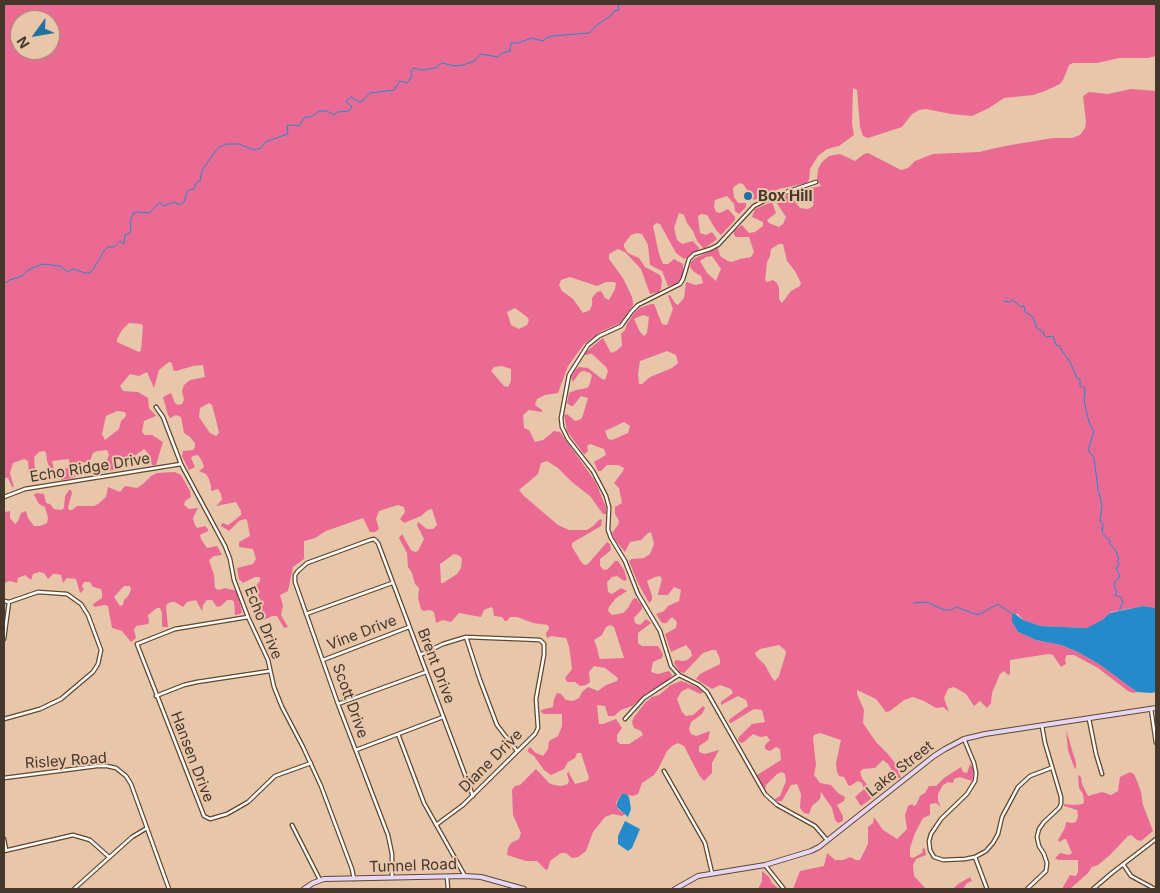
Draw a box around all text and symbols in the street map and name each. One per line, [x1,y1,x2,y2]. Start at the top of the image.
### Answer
north arrow [10,10,60,60]
text: N [13,34,33,52]
place label: Box Hill [758,187,812,205]
marker: Box Hill [742,190,754,202]
street label: Echo Ridge Drive [29,450,151,486]
street label: Echo Drive [240,584,286,662]
street label: Vine Drive [325,612,399,654]
street label: Brent Drive [413,626,459,706]
street label: Scott Drive [328,661,372,741]
street label: Hansen Drive [167,709,217,805]
street label: Diane Drive [456,726,526,796]
street label: Lake Street [863,737,937,801]
street label: Risley Road [24,749,108,773]
street label: Tunnel Road [369,855,457,877]

